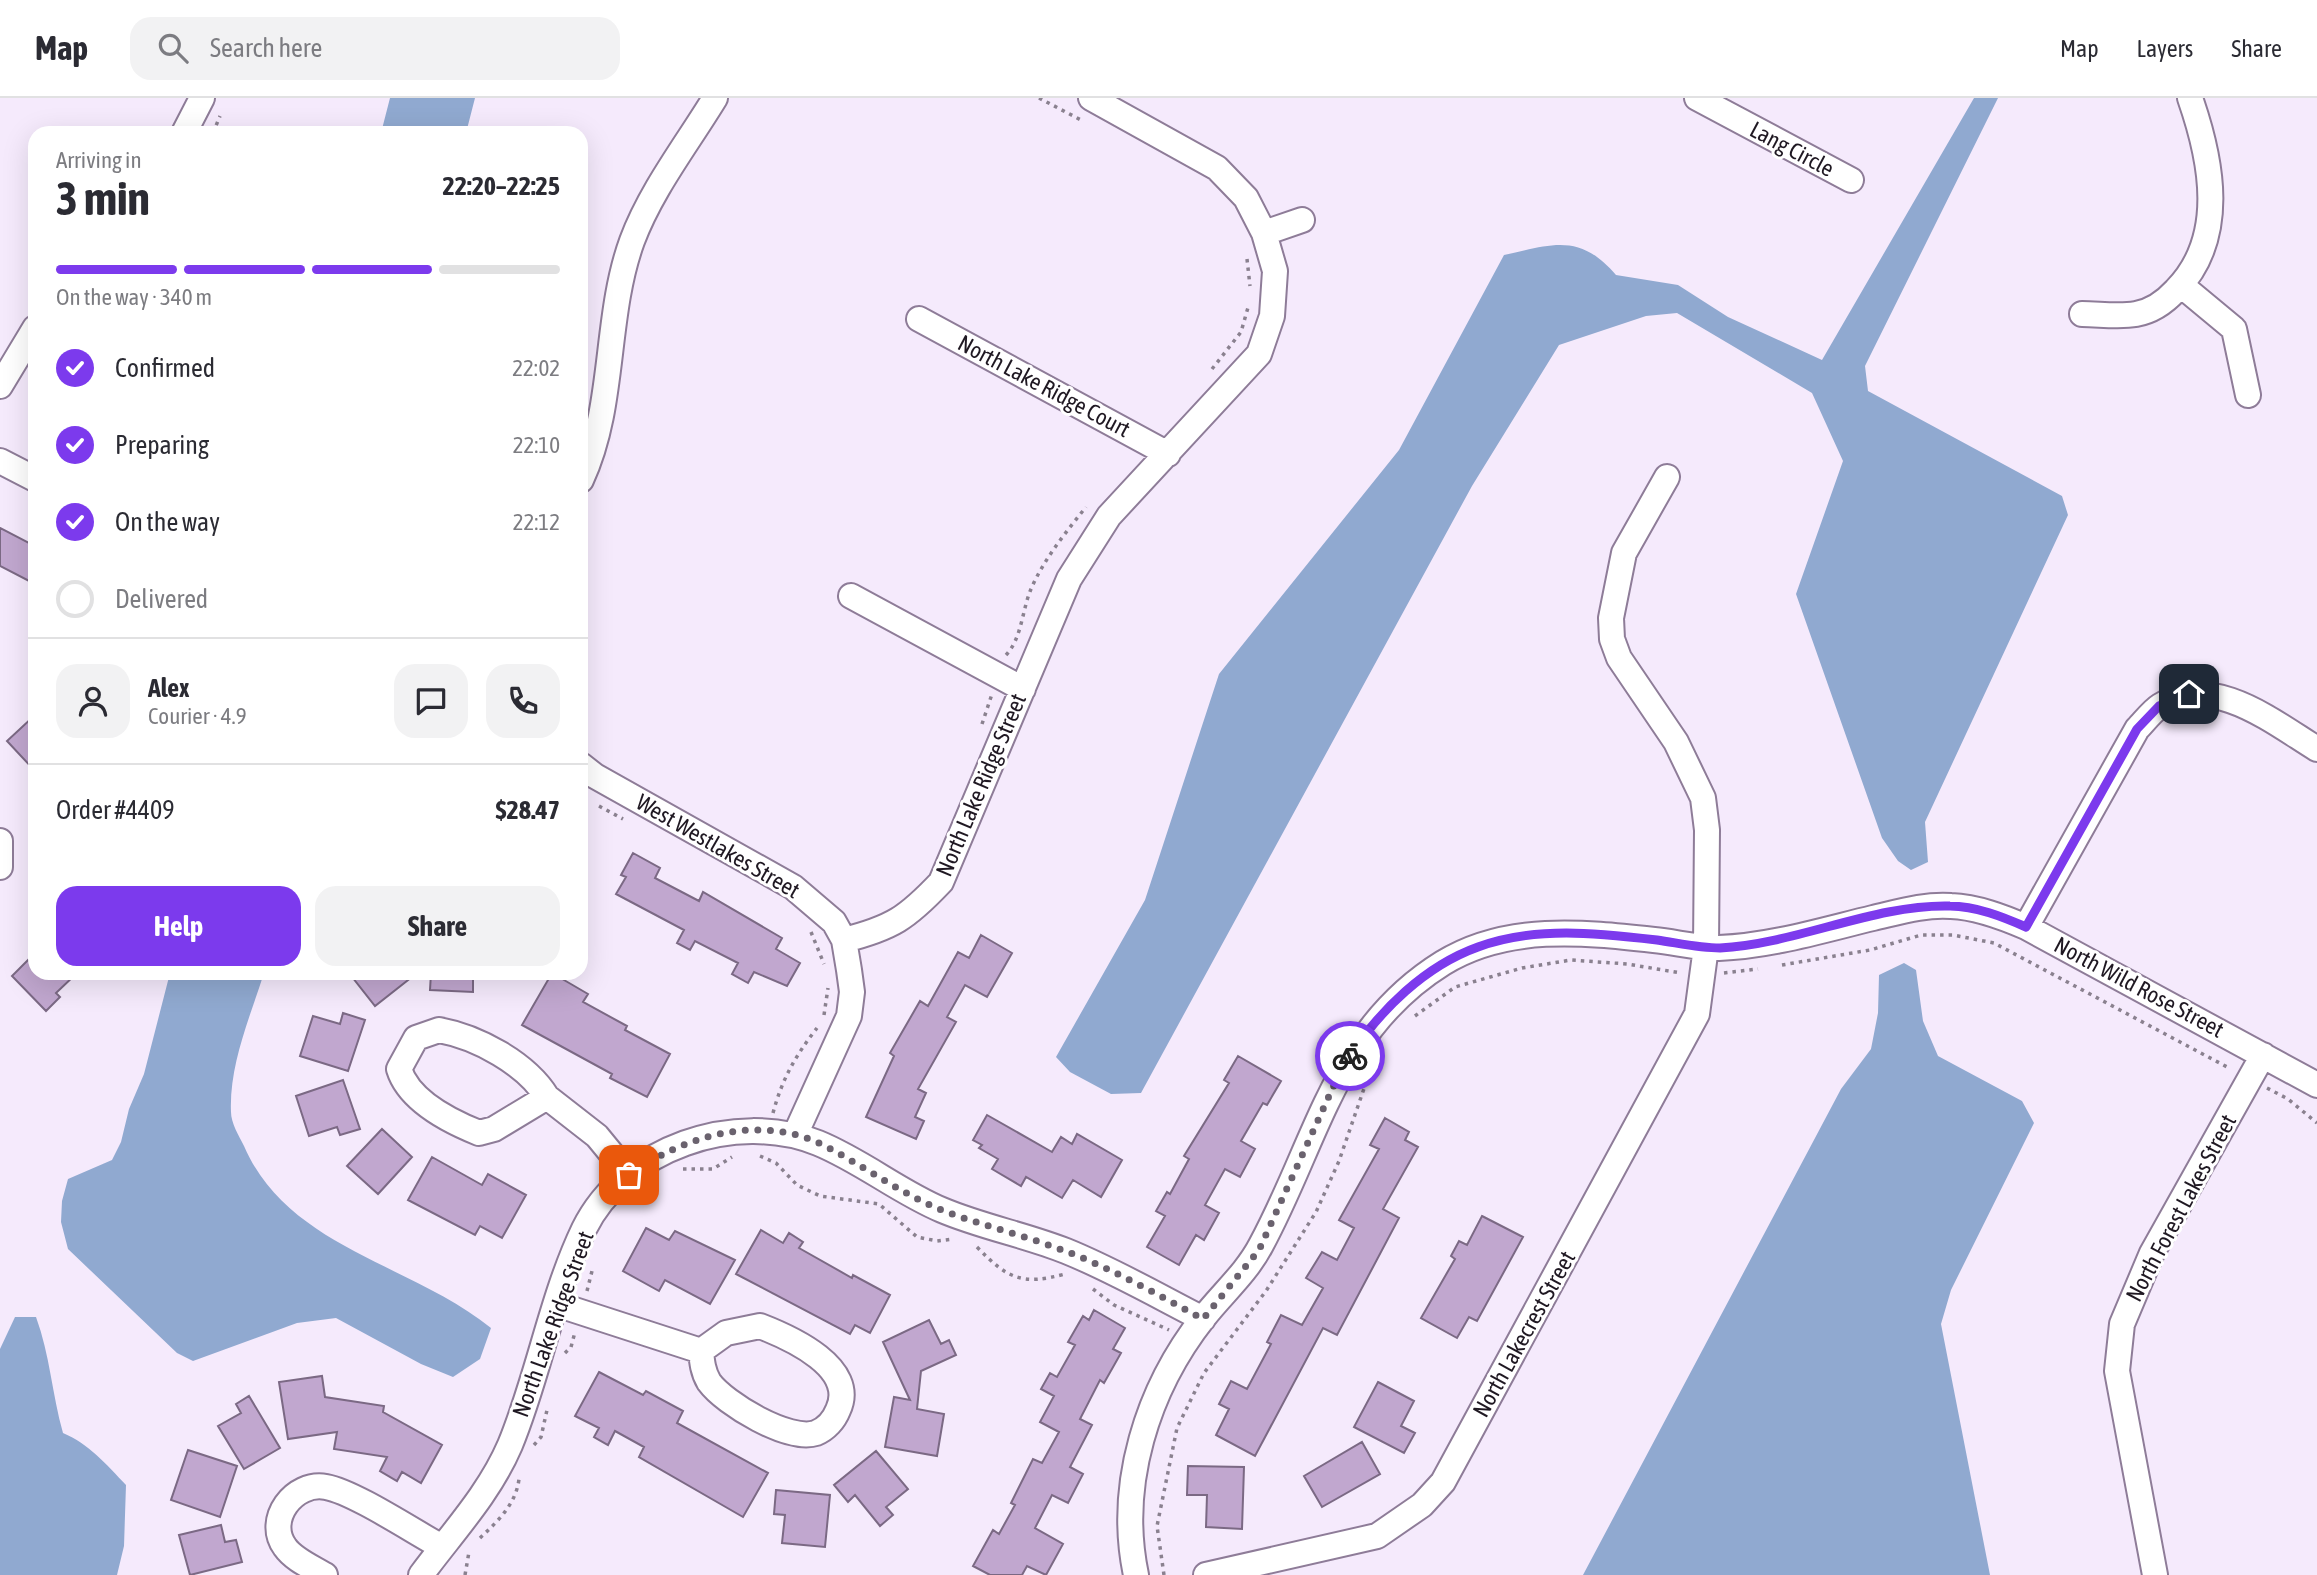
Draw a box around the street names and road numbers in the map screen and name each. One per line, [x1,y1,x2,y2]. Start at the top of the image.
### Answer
street label: Lang Circle [1746,116,1838,182]
street label: North Lake Ridge Court [954,330,1134,442]
street label: North Lake Ridge Street [931,690,1031,880]
street label: West Westlakes Street [632,789,804,903]
street label: North Wild Rose Street [2050,931,2228,1043]
street label: North Forest Lakes Street [2121,1110,2241,1306]
street label: North Lake Ridge Street [507,1228,599,1420]
street label: North Lakecrest Street [1468,1247,1580,1421]

